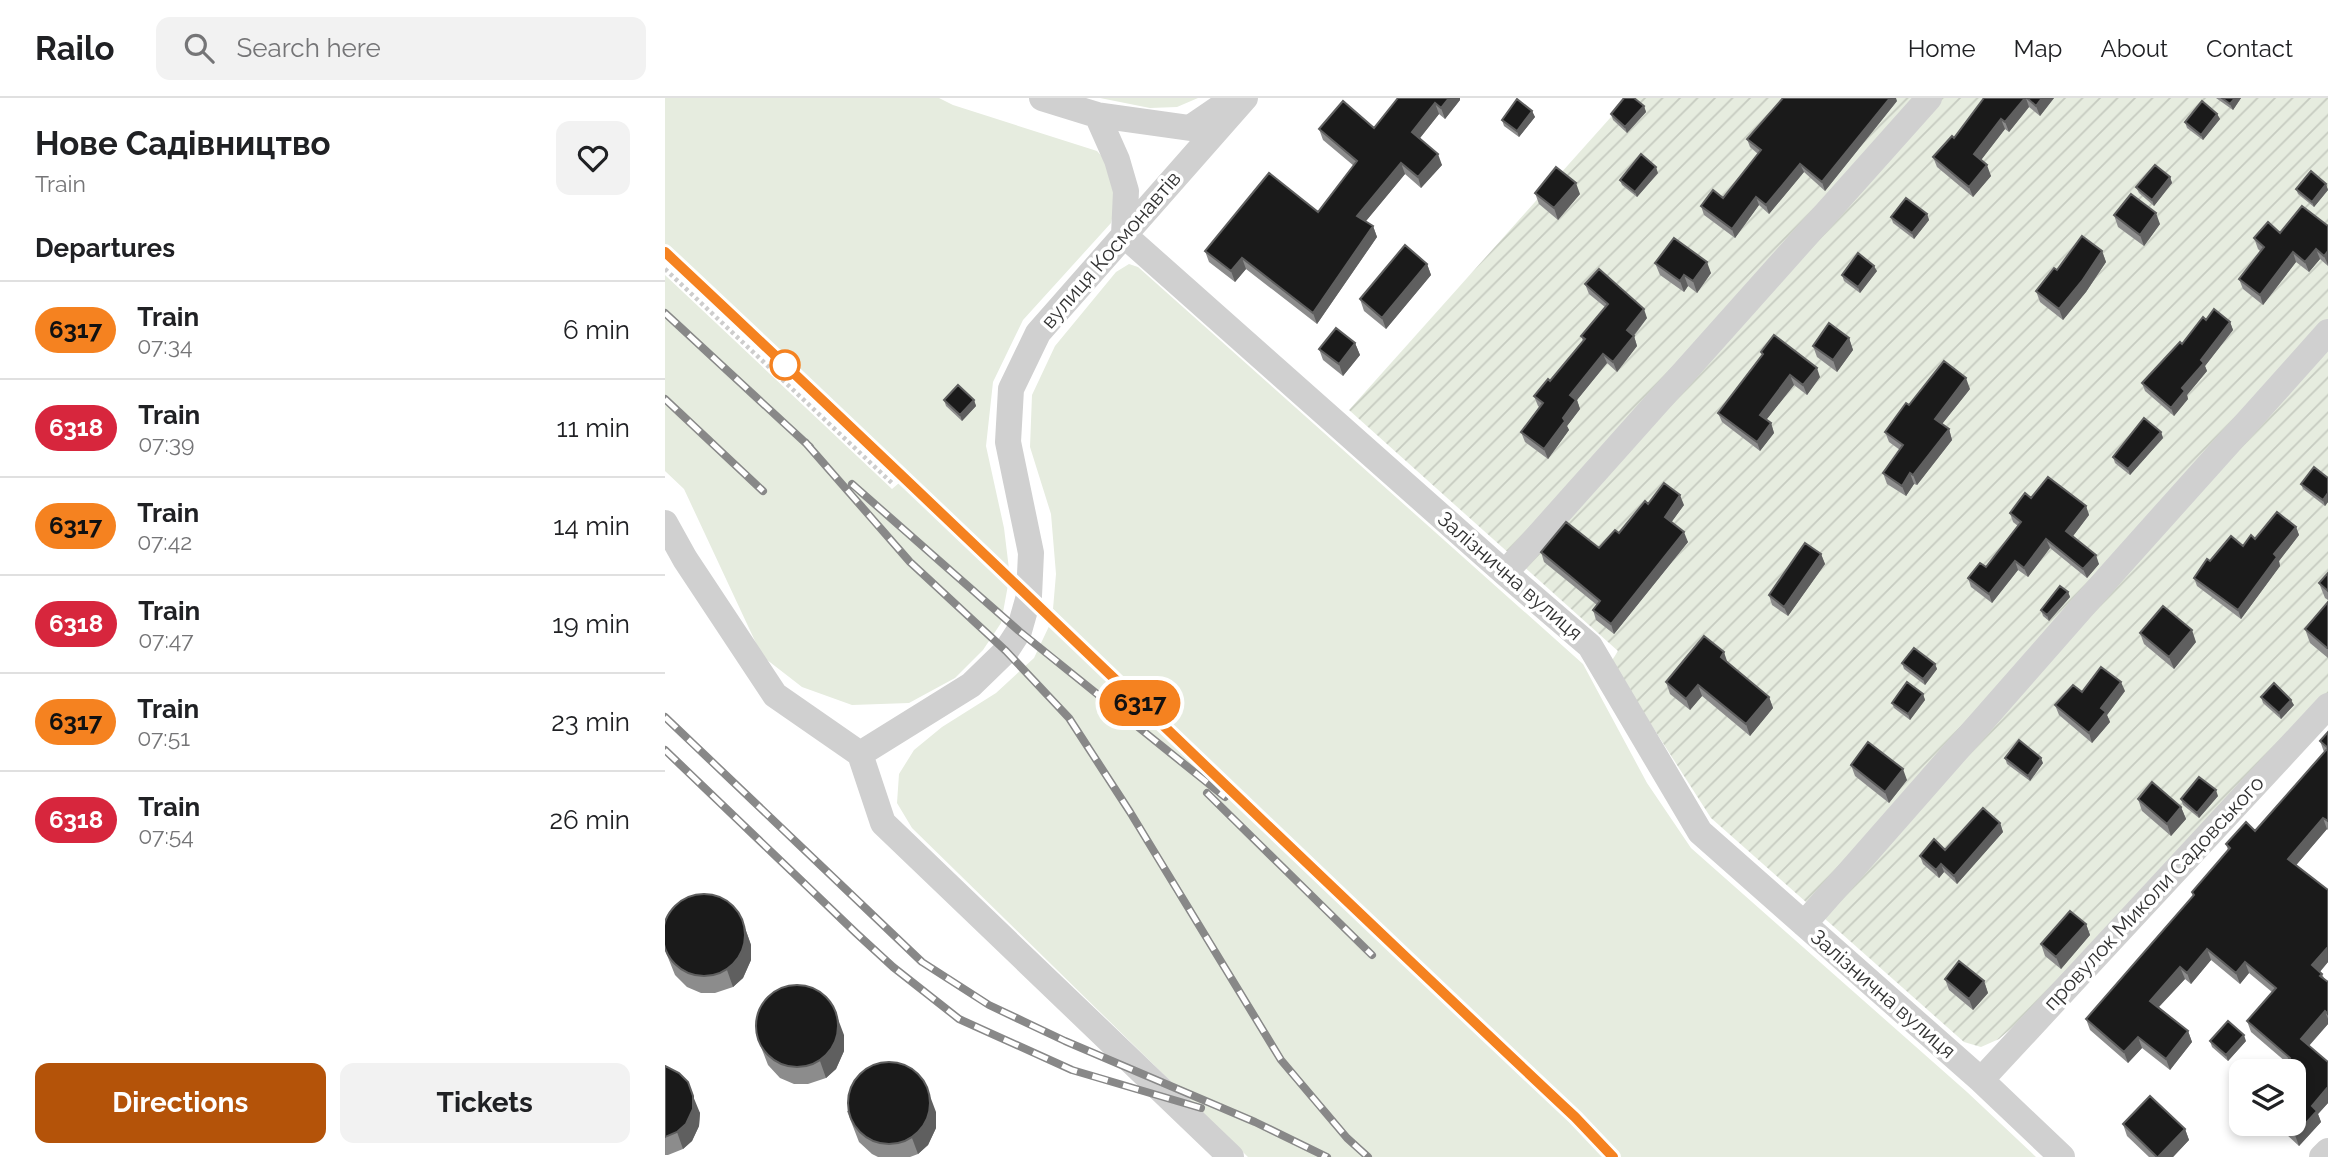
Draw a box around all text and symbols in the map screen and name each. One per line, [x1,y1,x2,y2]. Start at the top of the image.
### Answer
search box [156,17,646,80]
text: Railo [35,29,114,68]
icon: search [180,29,218,67]
text: Search here [236,33,381,63]
text: Home [1908,34,1976,63]
text: Map [2014,34,2062,63]
text: About [2100,34,2168,63]
text: Contact [2206,34,2293,63]
button: heart [556,121,630,195]
text: Нове Садівництво [35,124,331,163]
street label: вулиця Космонавтів [1036,166,1186,333]
text: Train [35,170,86,197]
text: Departures [35,233,175,263]
text: Train [137,302,199,332]
text: 6317 [49,315,102,344]
text: 6 min [563,315,630,345]
text: 07:34 [137,332,193,359]
unlabelled marker [770,350,800,380]
text: Train [138,400,200,430]
text: 6318 [49,413,103,442]
text: 11 min [556,413,630,443]
text: 07:39 [138,430,194,457]
text: Train [137,498,199,528]
street label: Залізнична вулиця [1433,506,1588,645]
text: 6317 [49,511,102,540]
text: 14 min [553,511,630,541]
text: 07:42 [137,528,192,555]
text: Train [138,596,200,626]
text: 6318 [49,609,103,638]
text: 19 min [552,609,630,639]
text: 07:47 [138,626,193,653]
line badge: 6317 [1091,680,1189,726]
text: 6317 [1113,688,1167,717]
text: Train [137,694,199,724]
text: 6317 [49,707,102,736]
text: 23 min [551,707,630,737]
text: 07:51 [137,724,190,751]
street label: провулок Миколи Садовського [2038,770,2269,1015]
text: Train [138,792,200,822]
text: 6318 [49,805,103,834]
text: 26 min [549,805,630,835]
text: 07:54 [138,822,194,849]
street label: Залізнична вулиця [1806,924,1961,1063]
map controls [2229,1059,2306,1136]
button: layers [2229,1059,2306,1136]
button: Directions [35,1063,326,1143]
button: Tickets [340,1063,630,1143]

